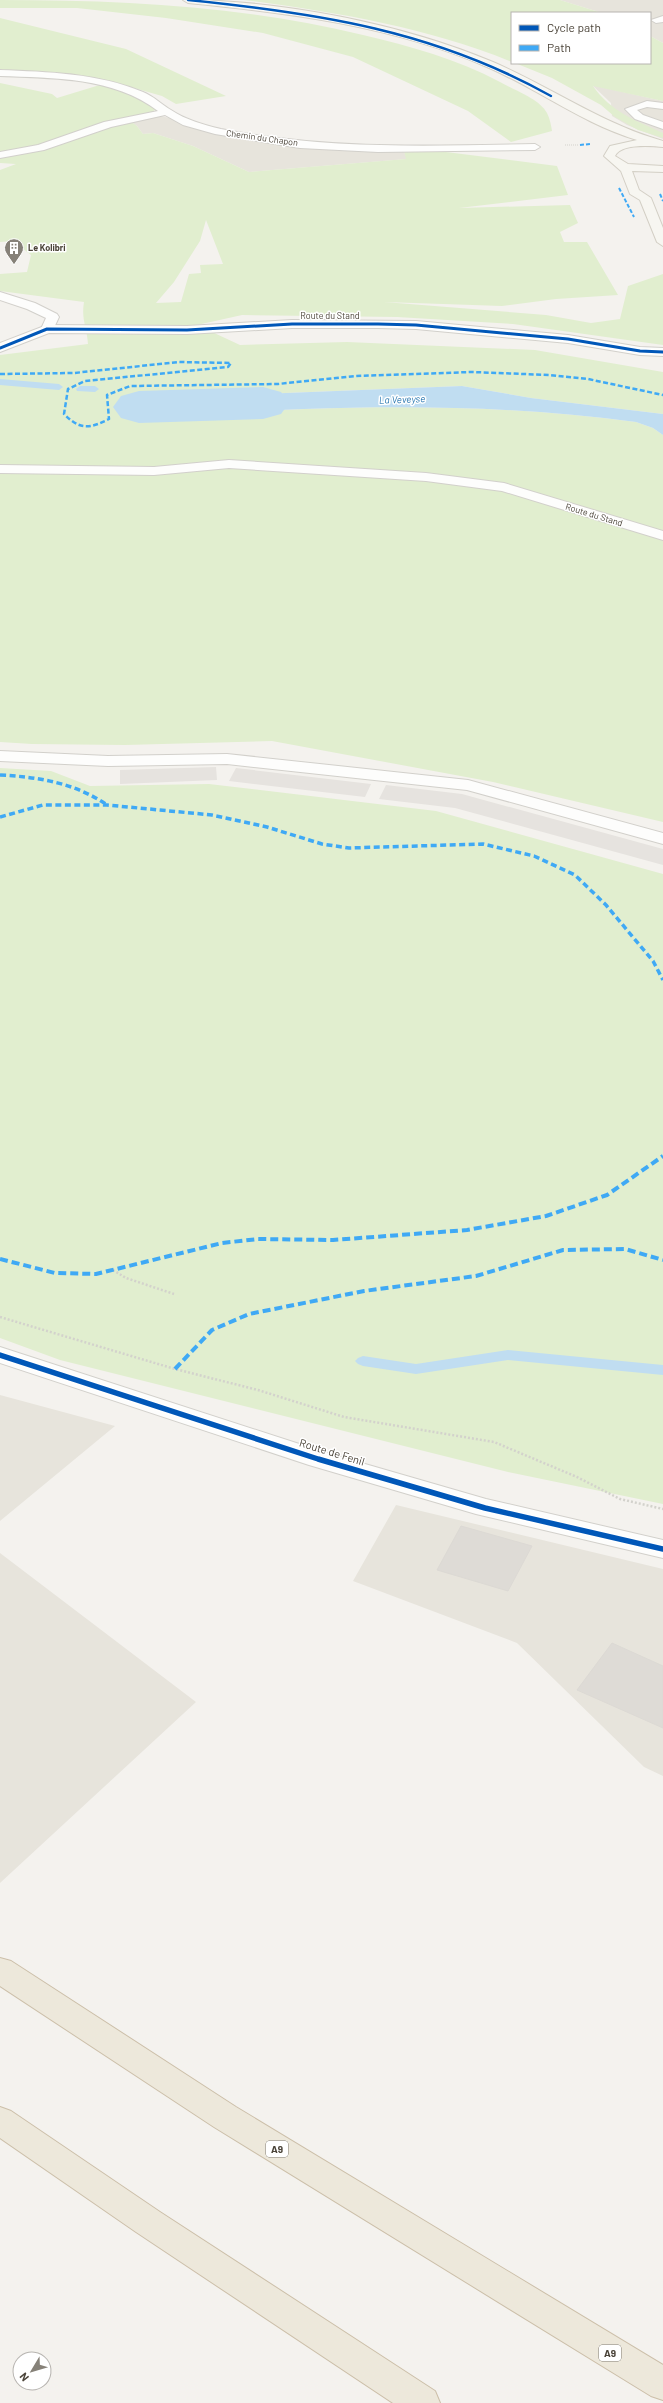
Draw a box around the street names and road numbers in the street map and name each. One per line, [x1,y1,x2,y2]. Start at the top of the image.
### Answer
street label: Chemin du Chapon [225,127,299,148]
street label: Route du Stand [300,310,360,321]
street label: Route du Stand [564,501,624,528]
street label: Route de Fenil [298,1435,366,1468]
road number: A9 [266,2141,288,2157]
road number: A9 [599,2345,621,2361]

